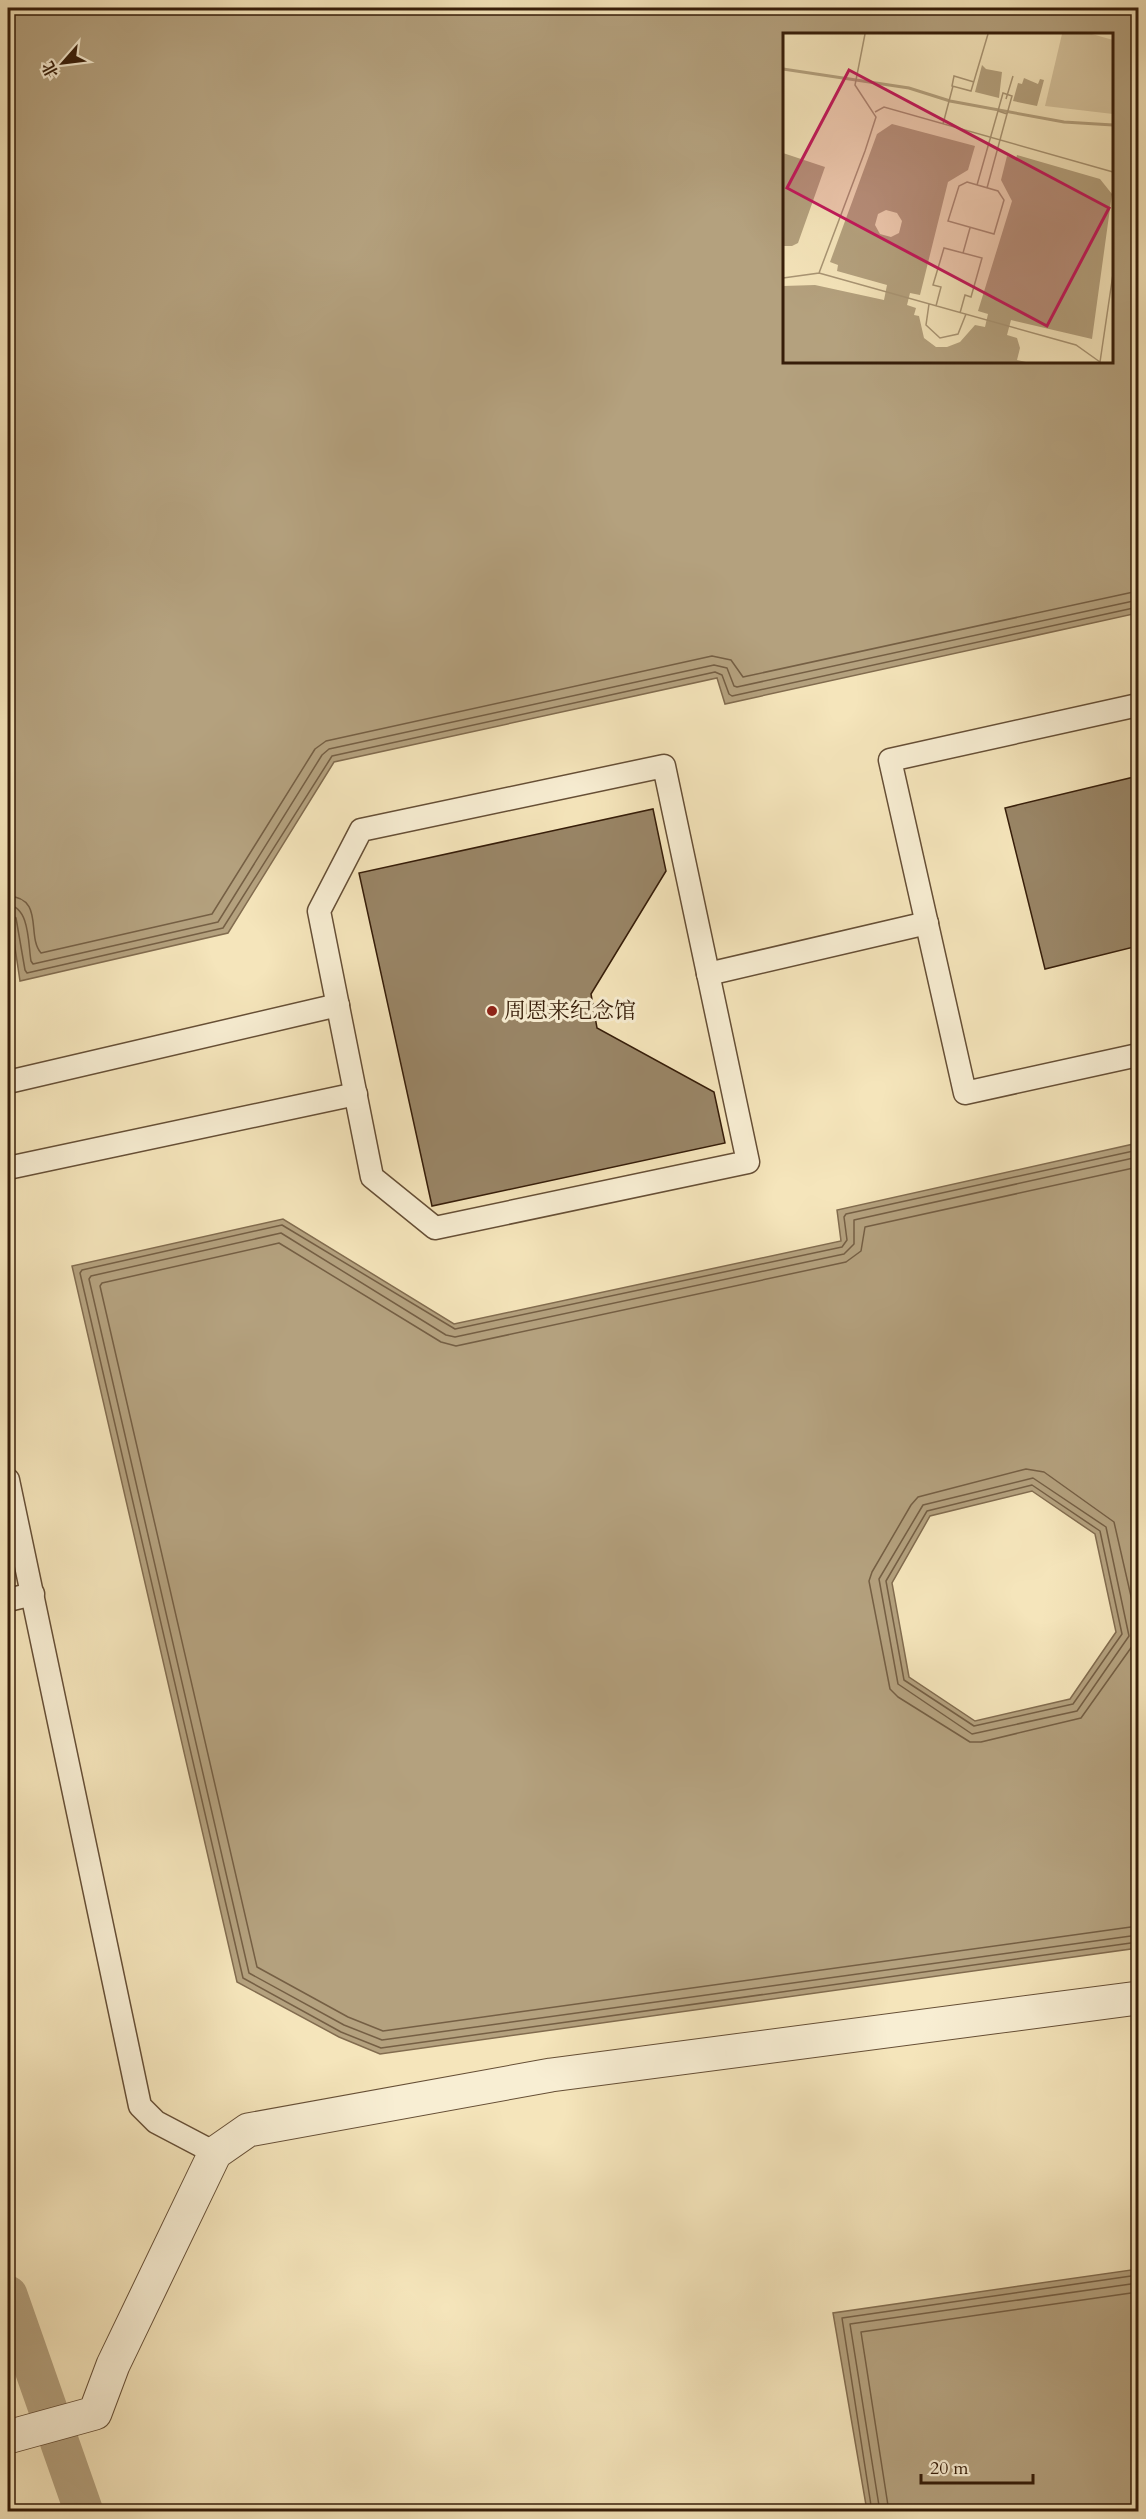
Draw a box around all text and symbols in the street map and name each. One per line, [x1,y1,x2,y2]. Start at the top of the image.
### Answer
north arrow [33,33,93,93]
inset map [783,33,1113,363]
text: 北 [37,57,64,82]
place label: 周恩来纪念馆 [504,996,636,1026]
marker: 周恩来纪念馆 [485,1004,499,1018]
scale bar [921,2447,1034,2485]
text: 20 m [930,2456,969,2481]

